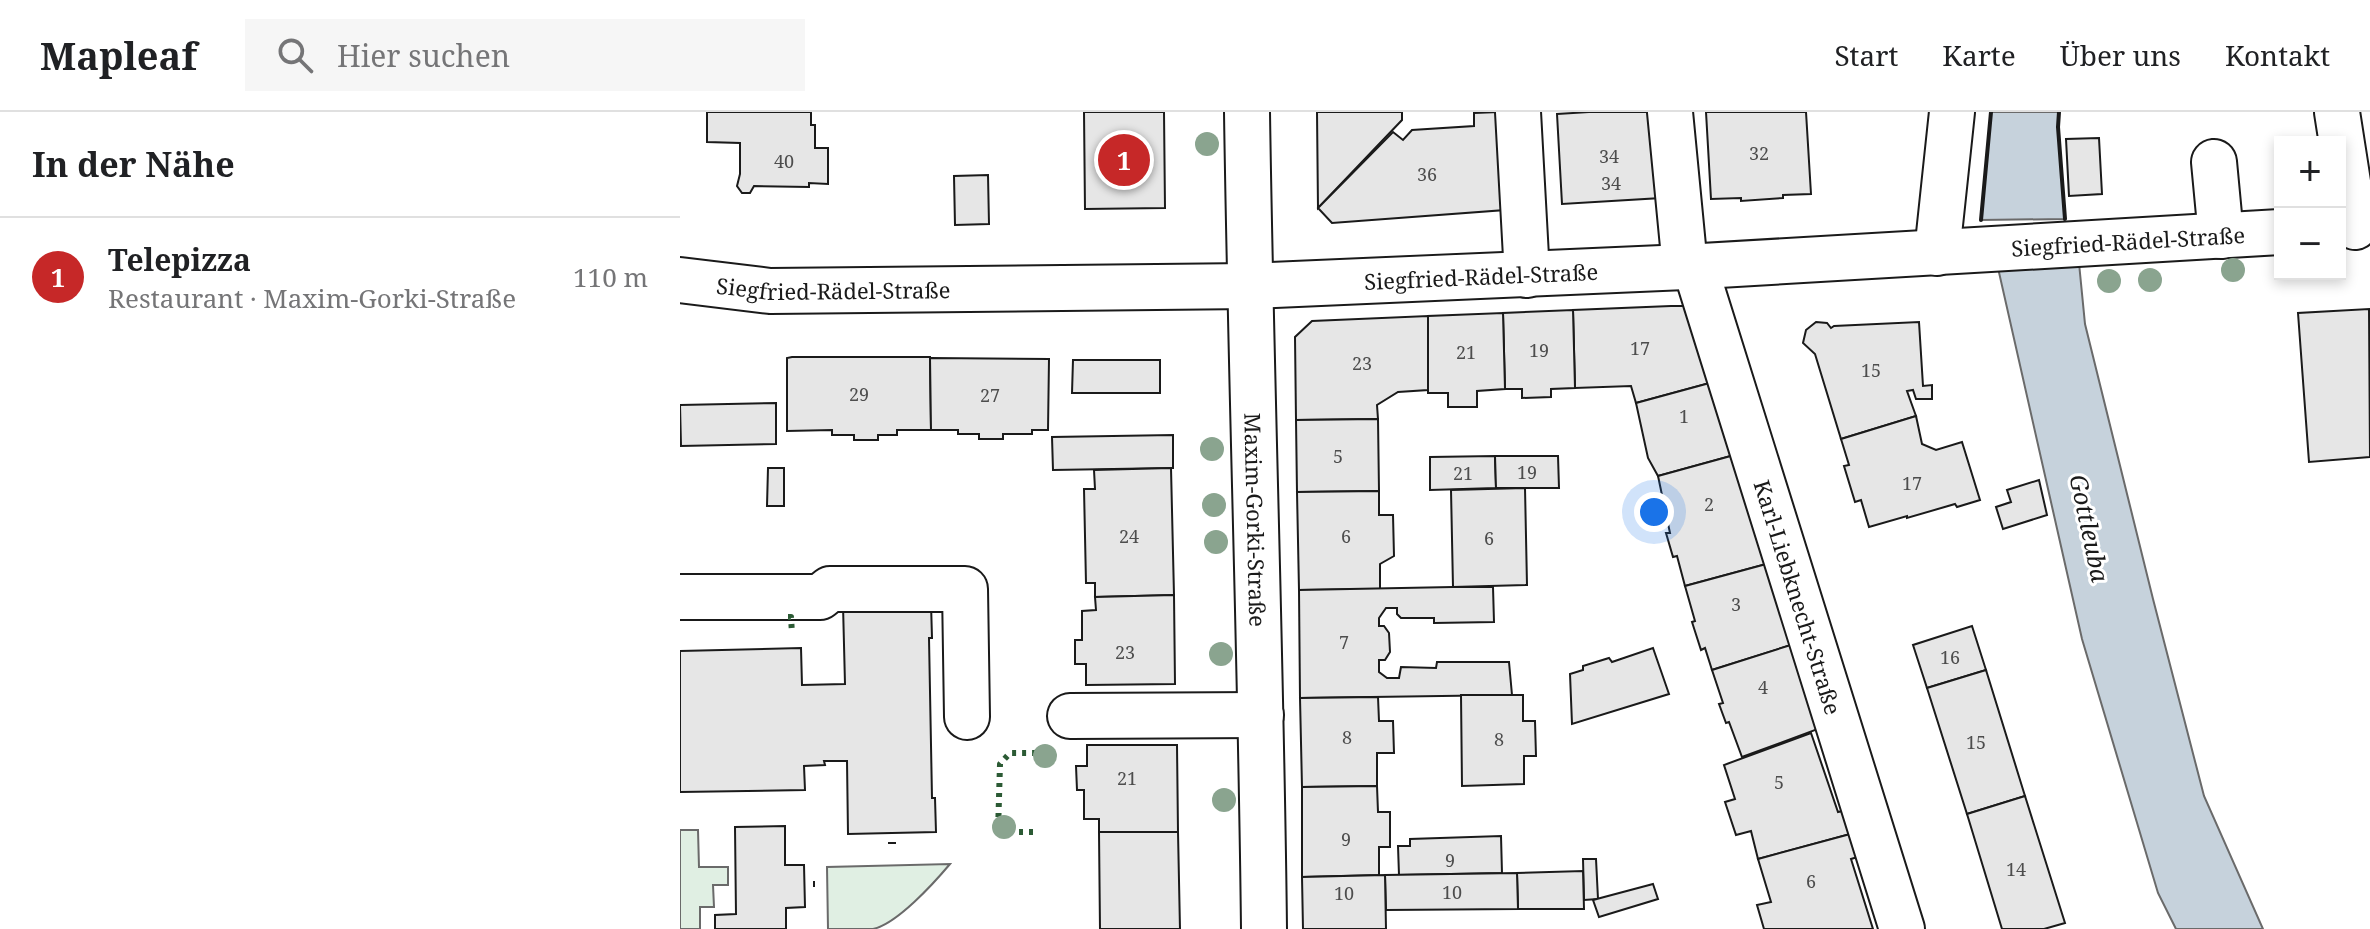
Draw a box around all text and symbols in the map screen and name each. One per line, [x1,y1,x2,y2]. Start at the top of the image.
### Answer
search box [245,19,805,91]
text: Mapleaf [40,29,197,81]
icon: search [273,33,317,77]
text: Hier suchen [337,35,510,76]
text: Start [1834,36,1898,74]
text: Karte [1942,36,2016,74]
text: Über uns [2060,36,2181,74]
text: Kontakt [2225,36,2330,74]
pin: 1 [1098,130,1150,190]
map controls [2274,136,2346,280]
button: + [2274,136,2346,208]
text: In der Nähe [32,141,235,187]
house number: 32 [1749,141,1769,165]
house number: 34 [1599,144,1619,168]
house number: 40 [774,149,794,173]
house number: 36 [1417,162,1437,186]
house number: 34 [1601,171,1621,195]
button: − [2274,208,2346,280]
street label: Siegfried-Rädel-Straße [2010,219,2246,263]
text: Telepizza [108,239,251,280]
street label: Siegfried-Rädel-Straße [1363,256,1599,296]
text: 1 [51,259,65,295]
text: 110 m [573,259,648,295]
street label: Siegfried-Rädel-Straße [715,270,951,306]
text: Restaurant · Maxim-Gorki-Straße [108,280,516,316]
house number: 17 [1630,336,1650,360]
house number: 19 [1529,338,1549,362]
house number: 21 [1456,340,1476,364]
house number: 23 [1352,351,1372,375]
house number: 15 [1861,358,1881,382]
house number: 29 [849,382,869,406]
house number: 27 [980,383,1000,407]
house number: 1 [1679,404,1689,428]
street label: Maxim-Gorki-Straße [1238,413,1273,627]
house number: 5 [1333,444,1343,468]
house number: 19 [1517,460,1537,484]
house number: 21 [1453,461,1473,485]
house number: 17 [1902,471,1922,495]
water label: Gottleuba [2062,471,2118,585]
street label: Karl-Liebknecht-Straße [1748,476,1849,718]
your location [1634,492,1674,532]
house number: 2 [1704,492,1714,516]
house number: 24 [1119,524,1139,548]
house number: 6 [1341,524,1351,548]
house number: 6 [1484,526,1494,550]
house number: 3 [1731,592,1741,616]
house number: 7 [1339,630,1349,654]
house number: 23 [1115,640,1135,664]
house number: 16 [1940,645,1960,669]
house number: 4 [1758,675,1768,699]
house number: 8 [1342,725,1352,749]
house number: 8 [1494,727,1504,751]
house number: 15 [1966,730,1986,754]
house number: 21 [1117,766,1137,790]
house number: 5 [1774,770,1784,794]
house number: 9 [1341,827,1351,851]
house number: 9 [1445,848,1455,872]
house number: 14 [2006,857,2026,881]
house number: 6 [1806,869,1816,893]
house number: 10 [1442,880,1462,904]
house number: 10 [1334,881,1354,905]

